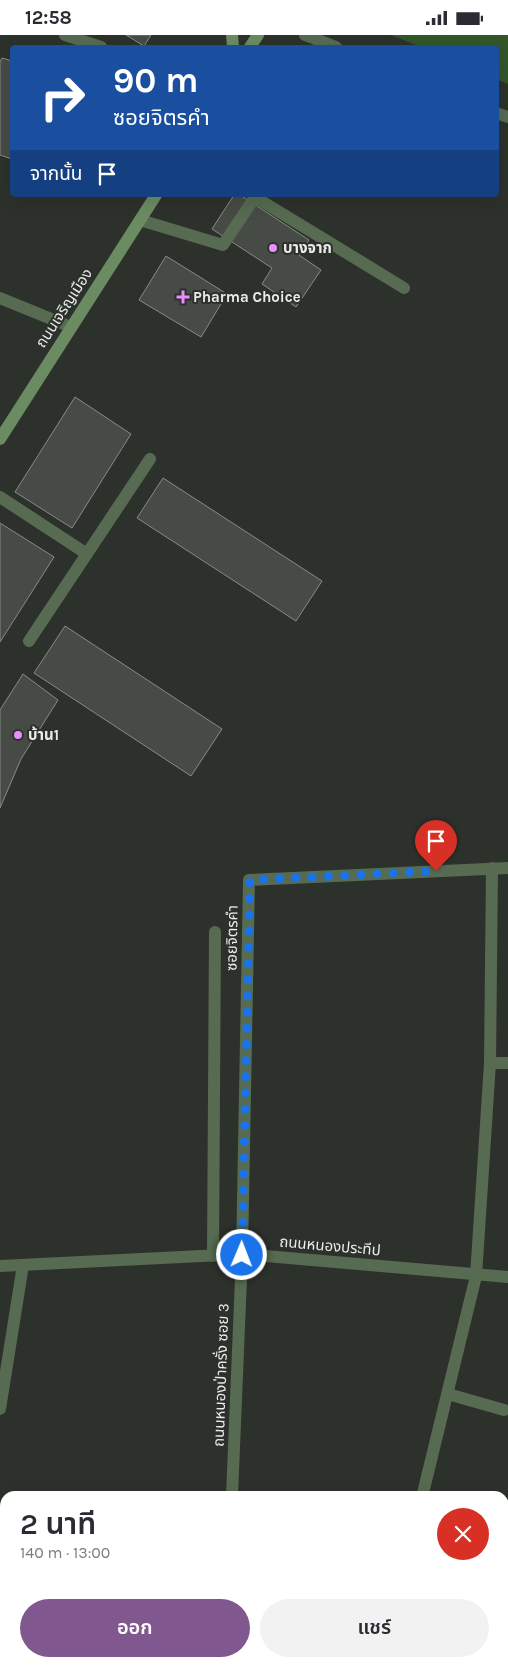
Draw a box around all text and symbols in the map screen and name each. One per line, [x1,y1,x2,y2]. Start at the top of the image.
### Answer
text: 12:58 [25,7,72,29]
text: 90 m [113,60,199,101]
icon: right [30,65,95,130]
text: ซอยจิตรคำ [113,105,210,131]
icon: arrive [93,160,121,188]
text: จากนั้น [30,163,83,185]
place label: บางจาก [283,239,332,257]
marker: บางจาก [267,242,279,254]
street label: ถนนเจริญเมือง [32,265,96,351]
place label: Pharma Choice [193,288,301,306]
marker: Pharma Choice [177,291,189,303]
place label: บ้าน1 [28,726,59,744]
marker: บ้าน1 [12,729,24,741]
pin [415,820,457,871]
icon: arrive [422,827,450,855]
street label: ซอยจิตรคำ [222,905,242,971]
position arrow [215,1228,267,1280]
street label: ถนนหนองประทีป [279,1233,381,1259]
street label: ถนนหนองป่าครั่ง ซอย 3 [208,1303,233,1447]
text: 2 นาที [20,1506,96,1542]
button: close [437,1508,489,1560]
text: 140 m · 13:00 [20,1543,110,1562]
button: ออก [20,1599,250,1657]
button: แชร์ [260,1599,489,1657]

